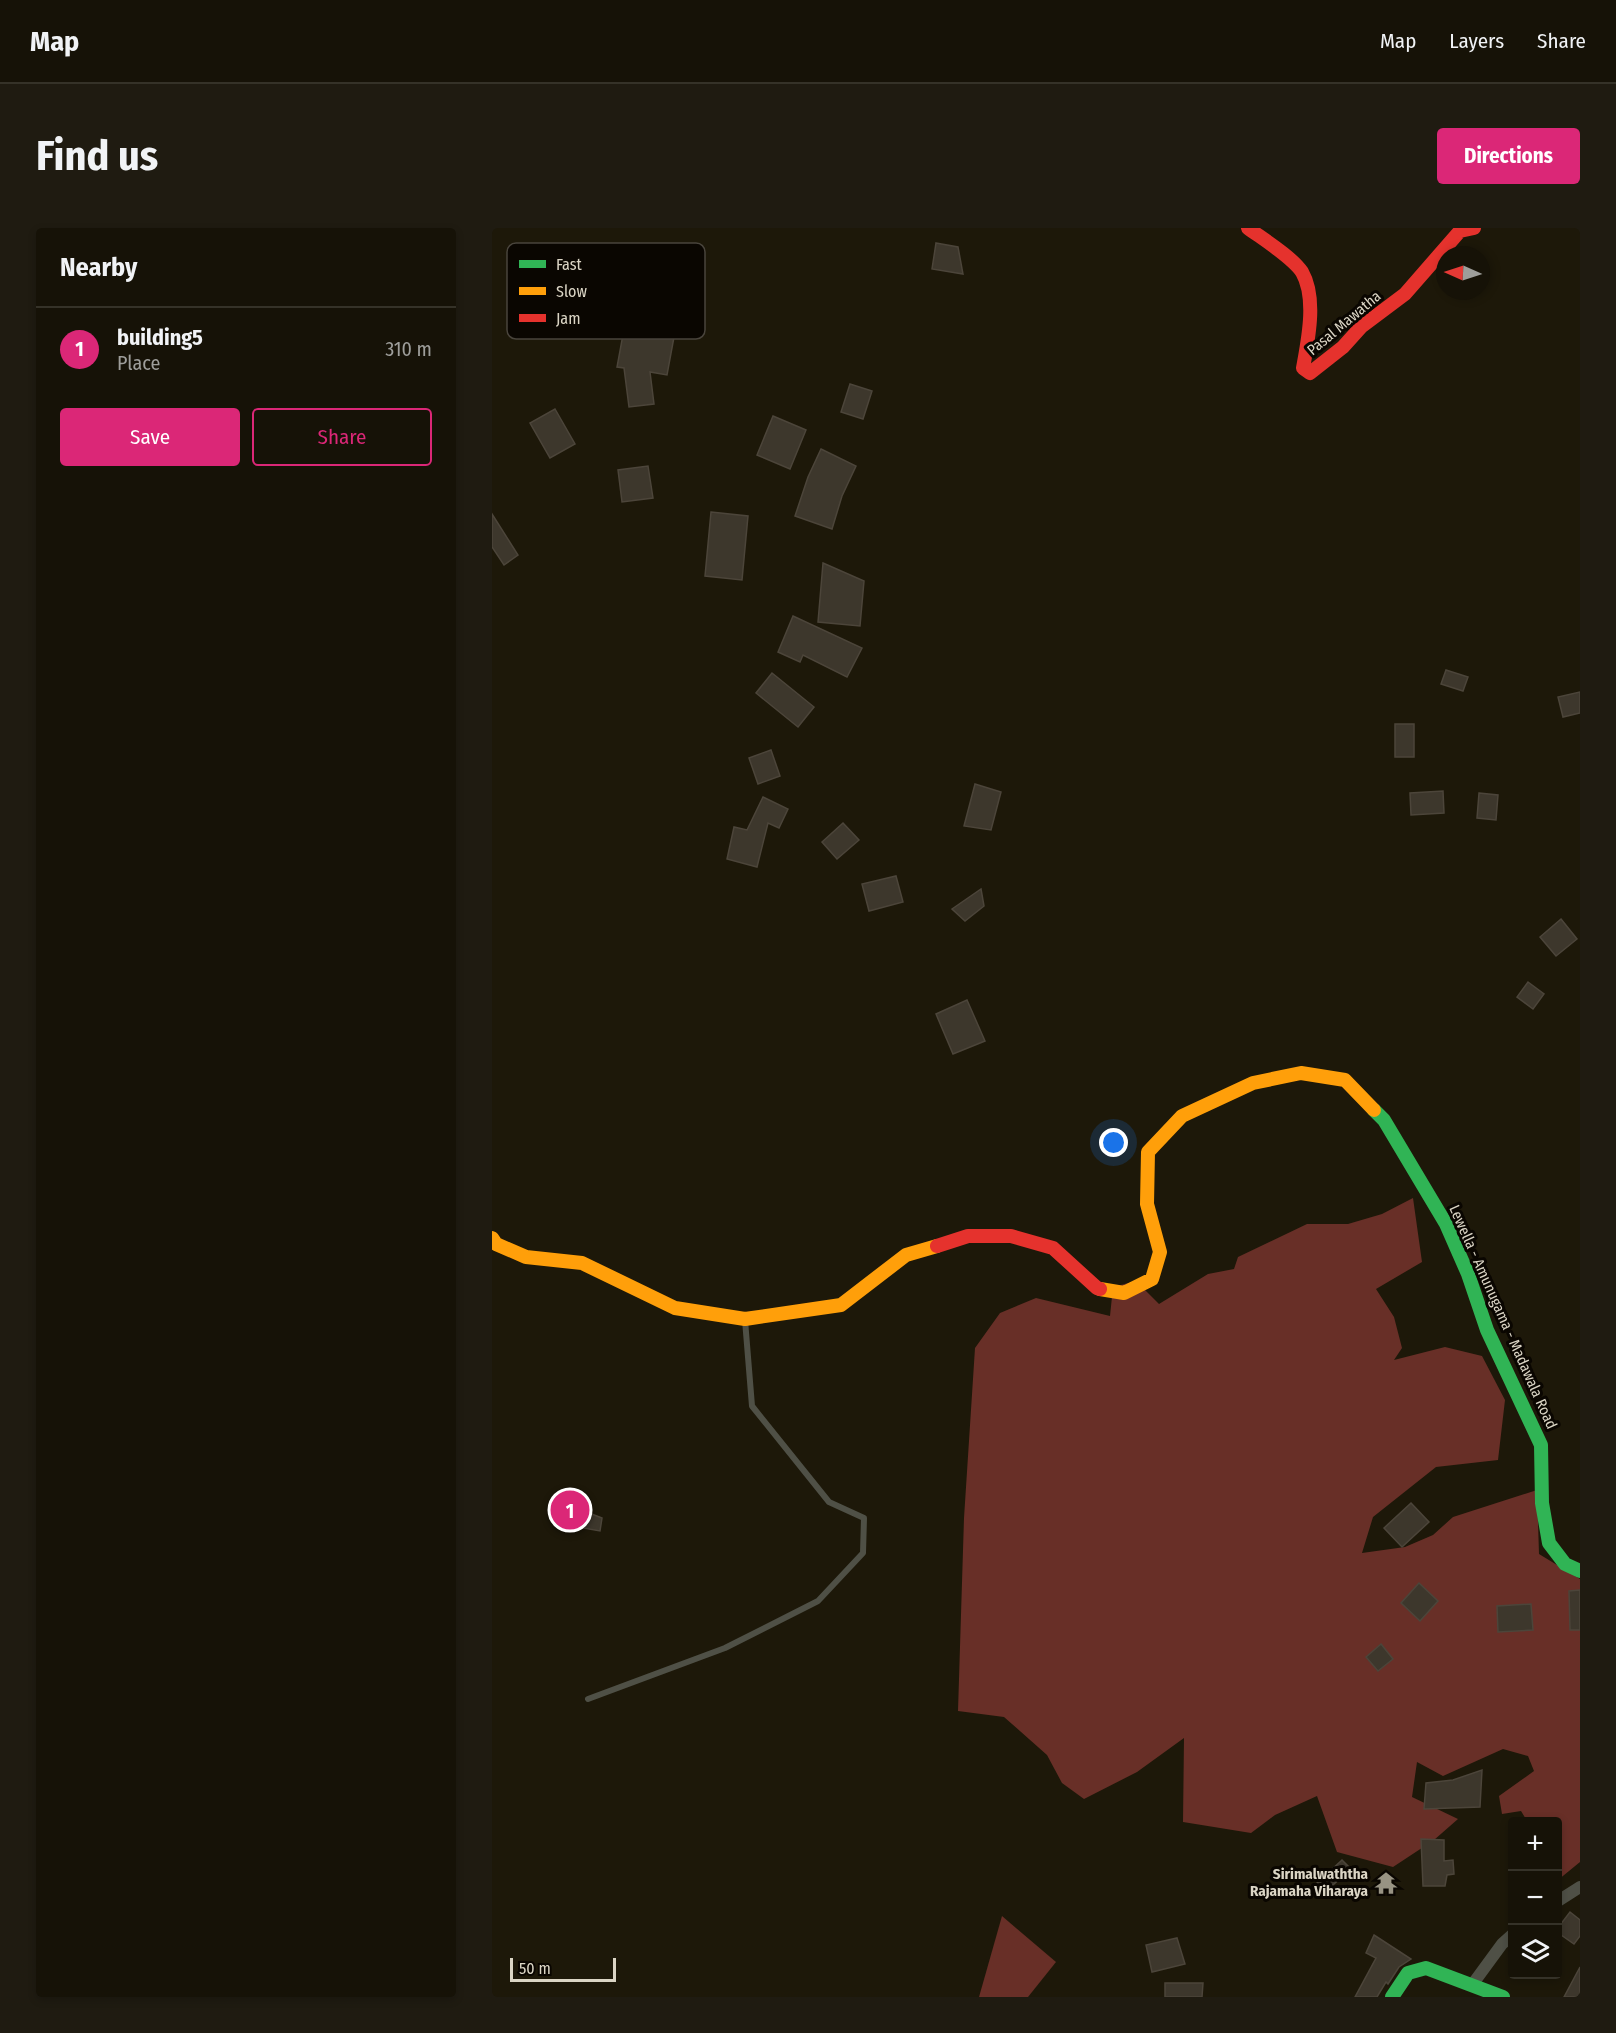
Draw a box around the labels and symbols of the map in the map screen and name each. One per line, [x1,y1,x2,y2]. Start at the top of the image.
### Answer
legend [507,243,705,339]
north arrow [1436,246,1490,300]
text: Fast [556,255,583,274]
text: Slow [556,282,587,301]
street label: Pasal Mawatha [1304,287,1384,359]
text: Jam [556,309,581,328]
your location [1099,1128,1128,1157]
street label: Lewella - Amunugama - Madawala Road [1445,1202,1561,1432]
pin: 1 [550,1488,590,1532]
place label: Sirimalwaththa Rajamaha Viharaya [1250,1865,1369,1900]
temple icon: Sirimalwaththa Rajamaha Viharaya [1373,1870,1399,1896]
scale bar [510,1955,616,1982]

